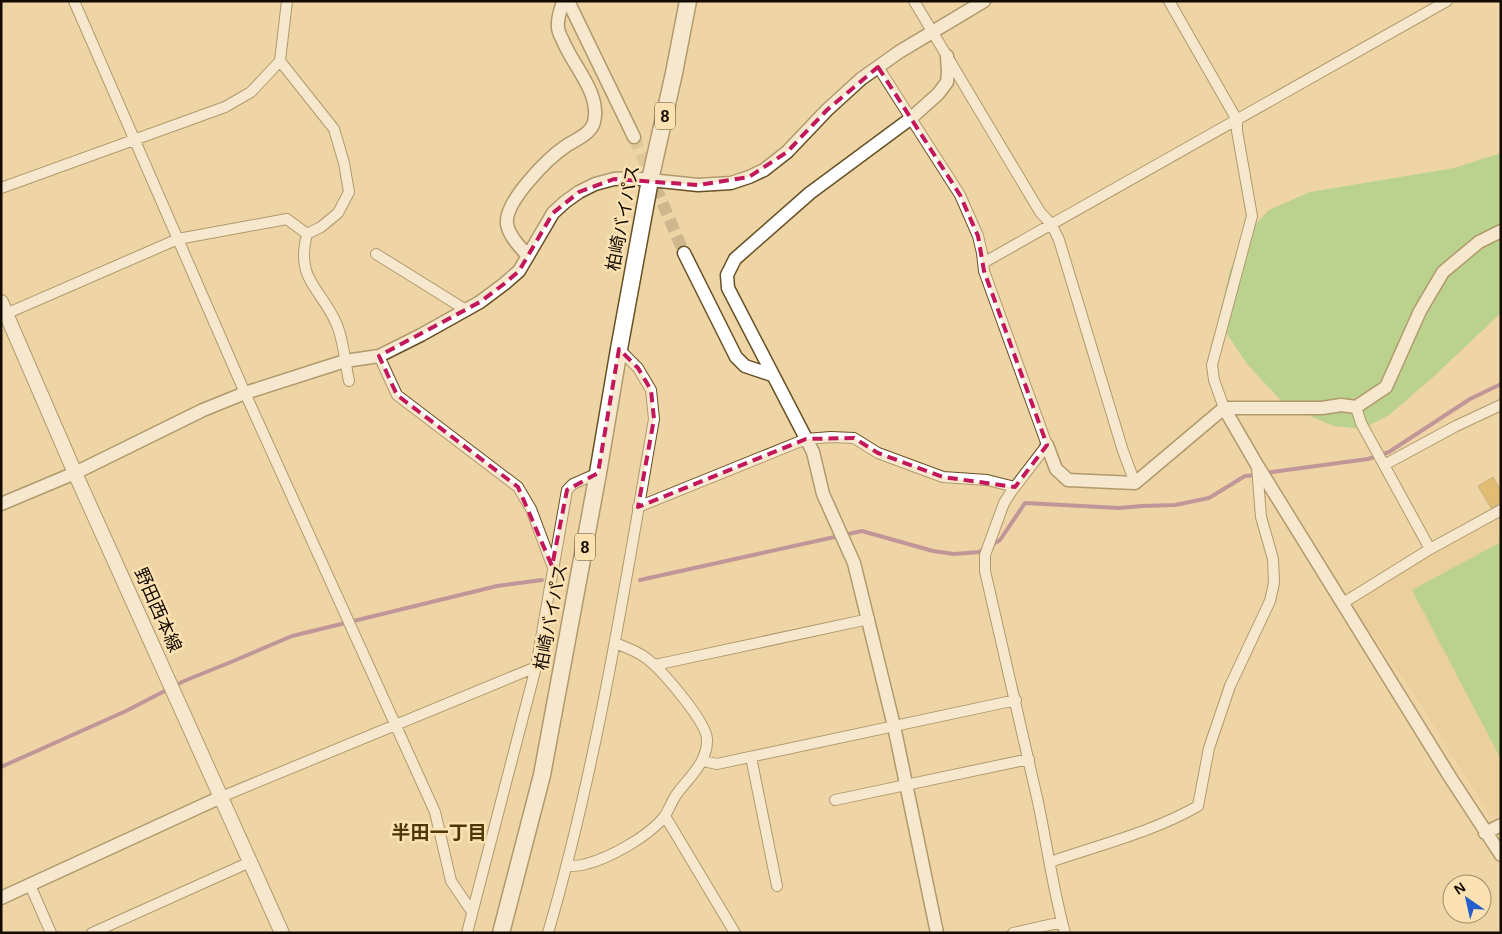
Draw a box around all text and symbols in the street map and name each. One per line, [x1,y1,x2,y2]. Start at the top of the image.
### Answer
road number: 8 [655,102,675,130]
street label: 柏崎バイパス [603,163,643,273]
road number: 8 [575,534,595,560]
street label: 柏崎バイパス [531,562,571,672]
street label: 野田西本線 [131,565,185,655]
district label: 半田一丁目 [391,822,487,843]
north arrow [1442,874,1492,924]
text: N [1451,879,1468,898]

